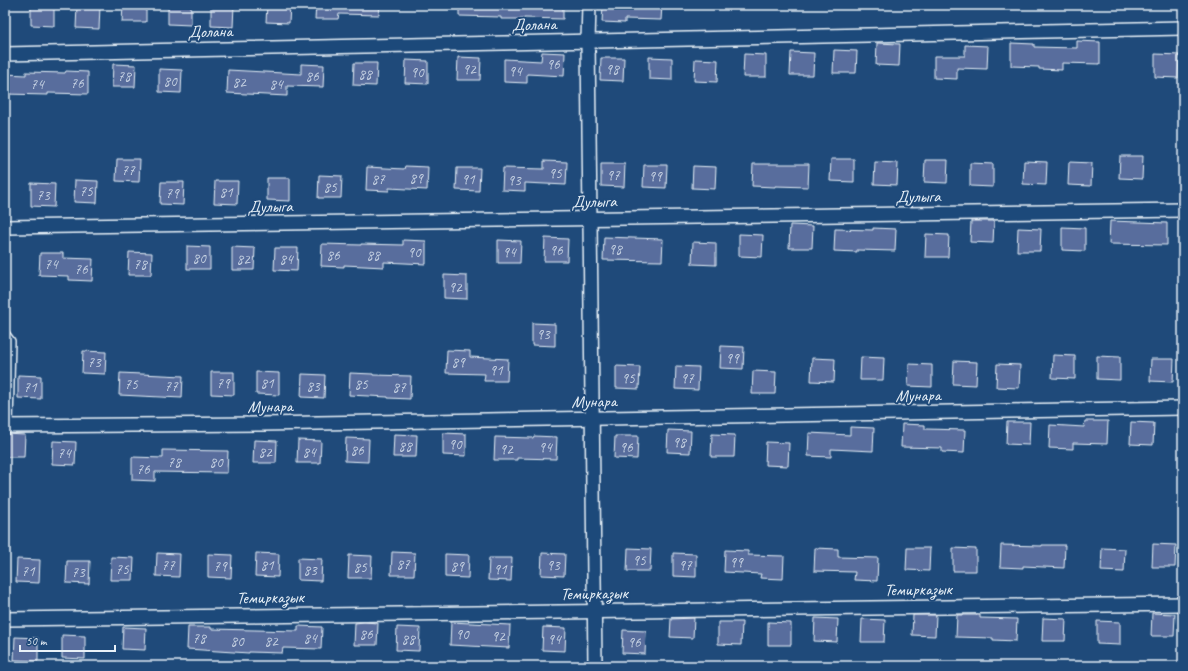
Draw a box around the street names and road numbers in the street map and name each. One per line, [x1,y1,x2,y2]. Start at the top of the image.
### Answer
street label: Долана [512,14,559,35]
street label: Долана [188,21,235,42]
street label: Дулыга [895,186,942,207]
street label: Дулыга [571,191,618,212]
street label: Дулыга [247,196,294,217]
street label: Мунара [895,385,943,406]
street label: Мунара [571,391,619,412]
street label: Мунара [247,396,295,417]
street label: Темирказык [884,578,954,602]
street label: Темирказык [560,582,630,606]
street label: Темирказык [236,586,306,610]

